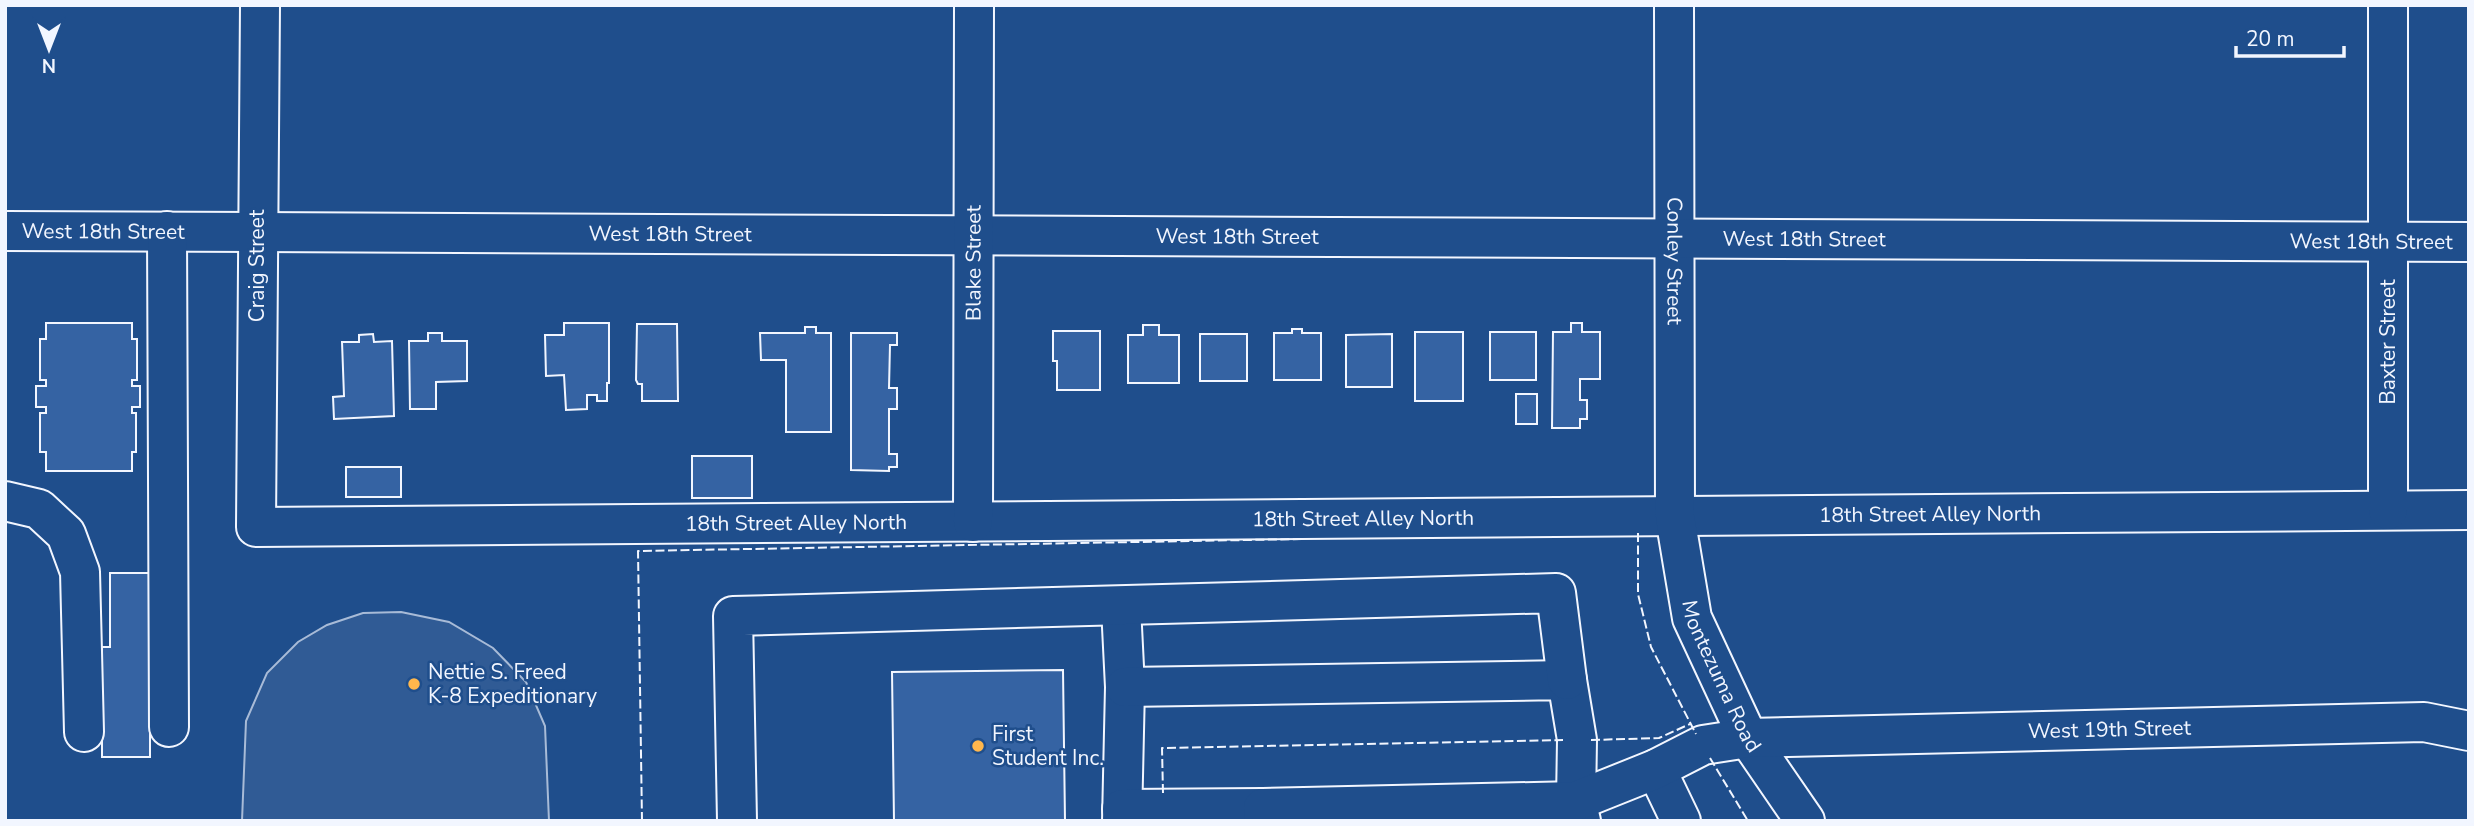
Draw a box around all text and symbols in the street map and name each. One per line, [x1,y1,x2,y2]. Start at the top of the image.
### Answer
north arrow [14,14,84,84]
scale bar [2236,14,2344,58]
text: 20 m [2246,25,2295,53]
text: N [42,52,56,78]
street label: Conley Street [1660,197,1689,326]
street label: Blake Street [959,204,988,321]
street label: Craig Street [243,209,271,322]
street label: West 18th Street [21,217,185,246]
street label: West 18th Street [588,220,752,248]
street label: West 18th Street [1155,222,1319,251]
street label: West 18th Street [1722,225,1886,253]
street label: West 18th Street [2289,227,2453,256]
street label: Baxter Street [2374,279,2402,404]
street label: 18th Street Alley North [1819,499,2041,529]
street label: 18th Street Alley North [1252,504,1474,533]
street label: 18th Street Alley North [685,508,907,538]
street label: Montezuma Road [1675,598,1768,758]
place label: Nettie S. Freed K-8 Expeditionary [428,658,597,710]
marker: Nettie S. Freed K-8 Expeditionary [406,676,422,692]
street label: West 19th Street [2027,714,2192,745]
place label: First Student Inc. [992,720,1104,772]
marker: First Student Inc. [970,738,986,754]

